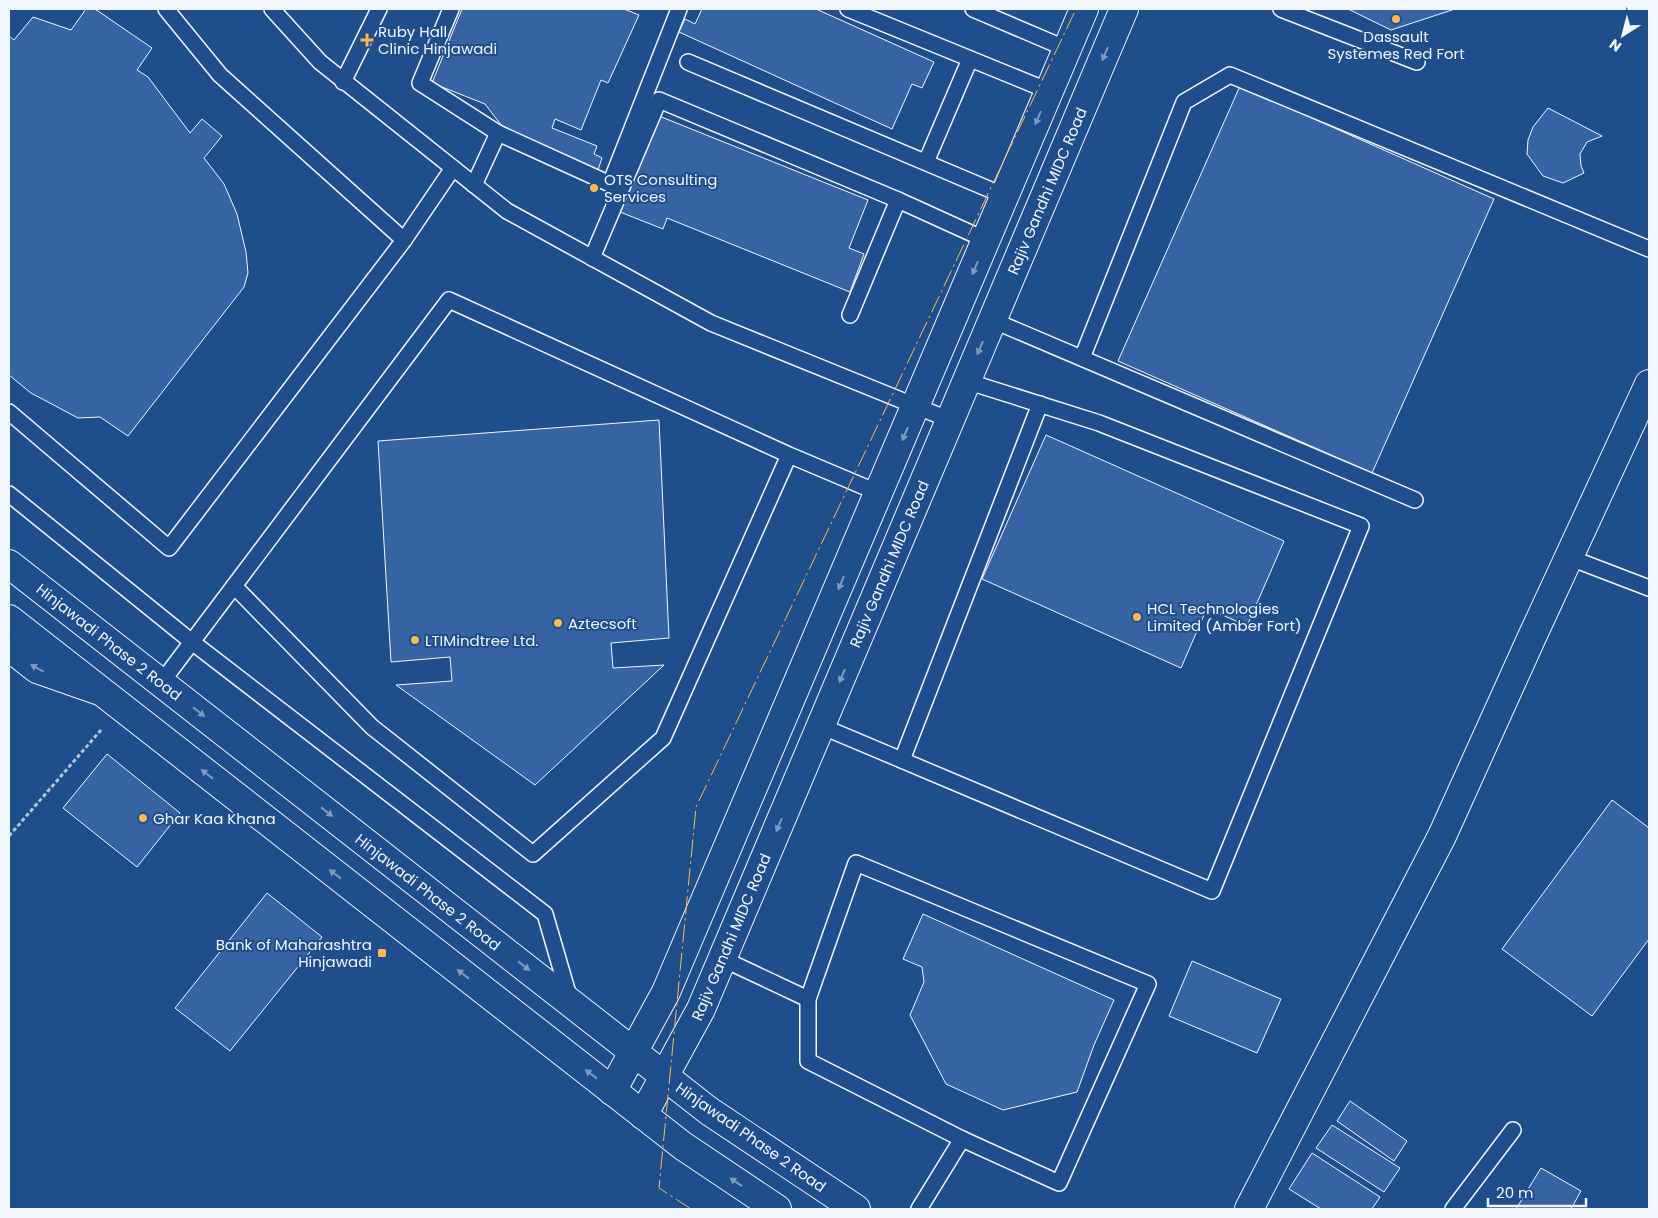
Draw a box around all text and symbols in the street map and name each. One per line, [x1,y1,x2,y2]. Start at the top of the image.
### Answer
north arrow [1598,10,1648,60]
marker: Dassault Systemes Red Fort [1390,13,1402,25]
place label: Ruby Hall Clinic Hinjawadi [378,21,497,59]
place label: Dassault Systemes Red Fort [1327,26,1465,64]
marker: Ruby Hall Clinic Hinjawadi [360,33,374,47]
text: N [1605,34,1625,57]
one-way arrow [1100,47,1108,61]
street label: Rajiv Gandhi MIDC Road [1002,104,1092,278]
one-way arrow [1034,111,1042,126]
place label: OTS Consulting Services [604,169,718,207]
marker: OTS Consulting Services [588,182,600,194]
one-way arrow [970,261,978,275]
one-way arrow [976,341,984,356]
one-way arrow [900,427,908,441]
street label: Rajiv Gandhi MIDC Road [844,477,934,651]
one-way arrow [837,576,845,591]
street label: Hinjawadi Phase 2 Road [32,579,186,705]
place label: HCL Technologies Limited (Amber Fort) [1147,598,1302,636]
marker: HCL Technologies Limited (Amber Fort) [1131,611,1143,623]
place label: Aztecsoft [568,613,637,634]
marker: Aztecsoft [552,617,564,629]
place label: LTIMindtree Ltd. [425,630,539,651]
marker: LTIMindtree Ltd. [409,634,421,646]
one-way arrow [29,664,44,672]
one-way arrow [838,669,846,683]
one-way arrow [192,707,205,718]
one-way arrow [201,768,214,779]
one-way arrow [320,807,333,818]
place label: Ghar Kaa Khana [153,808,276,829]
marker: Ghar Kaa Khana [137,812,149,824]
one-way arrow [775,818,783,833]
street label: Hinjawadi Phase 2 Road [351,829,505,955]
street label: Rajiv Gandhi MIDC Road [686,850,776,1024]
one-way arrow [328,869,342,879]
place label: Bank of Maharashtra Hinjawadi [216,934,372,972]
marker: Bank of Maharashtra Hinjawadi [376,947,388,959]
one-way arrow [517,961,530,972]
one-way arrow [456,969,470,979]
one-way arrow [585,1069,598,1080]
street label: Hinjawadi Phase 2 Road [672,1077,830,1197]
scale bar [1488,1176,1586,1208]
one-way arrow [730,1177,743,1187]
text: 20 m [1496,1182,1534,1203]

